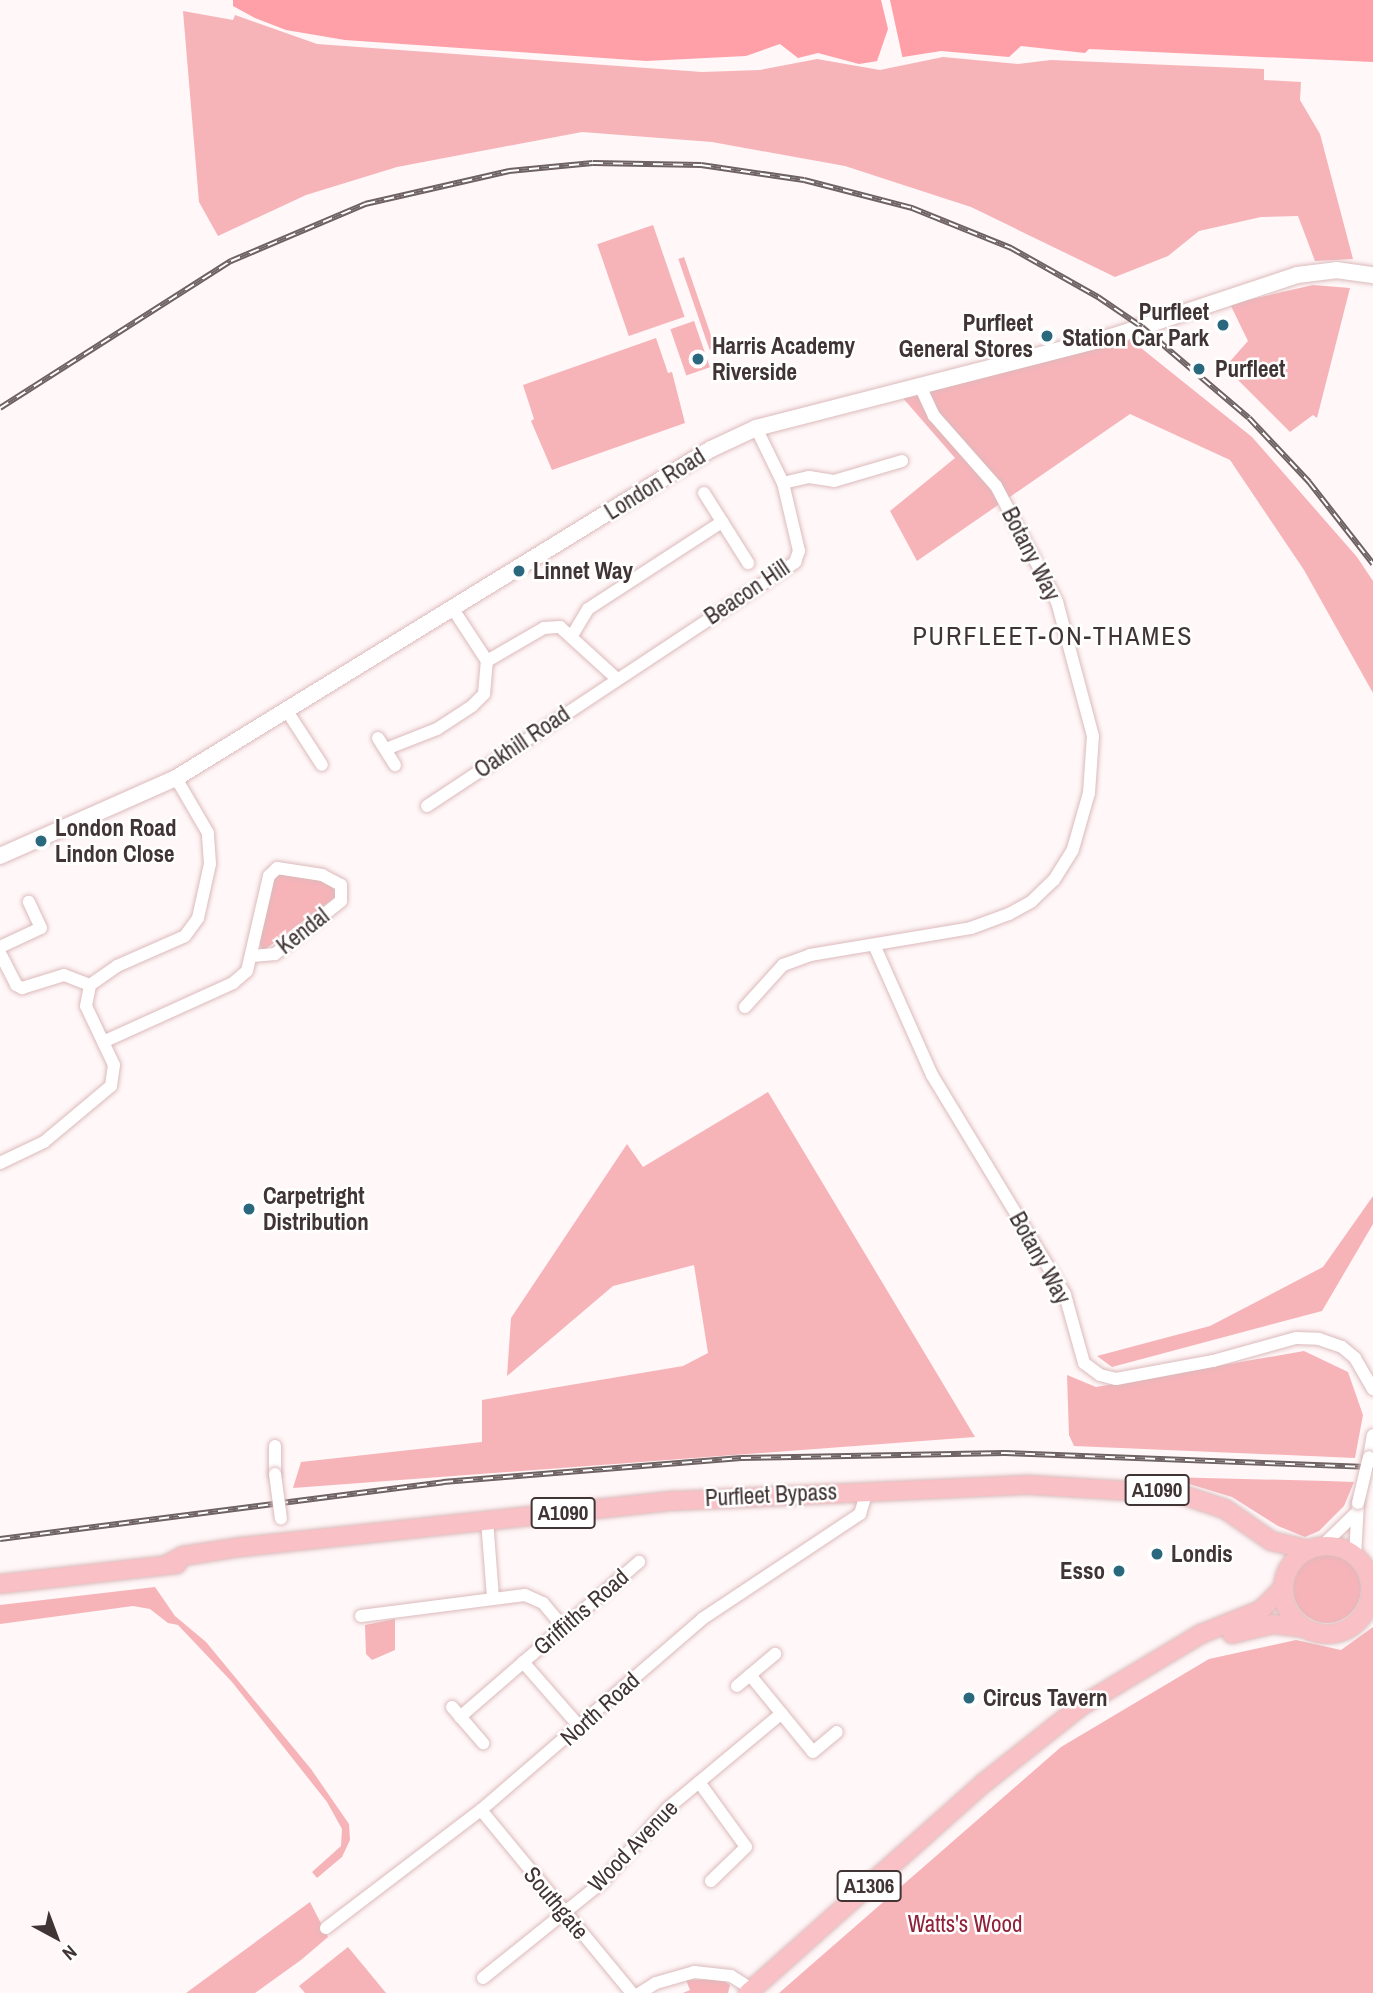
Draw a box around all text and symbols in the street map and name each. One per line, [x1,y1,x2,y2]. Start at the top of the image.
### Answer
place label: Purfleet Station Car Park [1062,298,1209,352]
place label: Purfleet General Stores [899,309,1033,363]
marker: Purfleet Station Car Park [1215,317,1231,333]
marker: Purfleet General Stores [1039,328,1055,344]
place label: Harris Academy Riverside [712,332,856,386]
marker: Harris Academy Riverside [690,351,706,367]
place label: Purfleet [1215,355,1285,383]
marker: Purfleet [1189,359,1209,379]
street label: London Road [600,442,710,526]
street label: Botany Way [996,503,1066,605]
street label: Beacon Hill [699,554,795,630]
place label: Linnet Way [533,557,633,585]
marker: Linnet Way [511,563,527,579]
district label: PURFLEET-ON-THAMES [915,620,1191,652]
street label: Oakhill Road [469,700,575,784]
place label: London Road Lindon Close [55,814,177,868]
marker: London Road Lindon Close [33,833,49,849]
street label: Kendal [271,902,335,960]
place label: Carpetright Distribution [263,1182,369,1236]
marker: Carpetright Distribution [241,1201,257,1217]
street label: Botany Way [1003,1207,1077,1309]
road number: A1090 [1124,1472,1190,1508]
street label: Purfleet Bypass [704,1478,838,1512]
road number: A1090 [530,1496,596,1530]
place label: Londis [1171,1540,1233,1568]
marker: Londis [1149,1546,1165,1562]
place label: Esso [1060,1557,1105,1585]
street label: Griffiths Road [528,1563,634,1661]
marker: Esso [1111,1563,1127,1579]
street label: North Road [555,1666,645,1752]
place label: Circus Tavern [983,1684,1107,1712]
marker: Circus Tavern [961,1690,977,1706]
street label: Wood Avenue [582,1794,684,1898]
street label: Southgate [518,1861,594,1945]
road number: A1306 [836,1868,902,1904]
north arrow [21,1902,91,1972]
park label: Watts's Wood [908,1910,1022,1938]
text: N [57,1939,83,1966]

